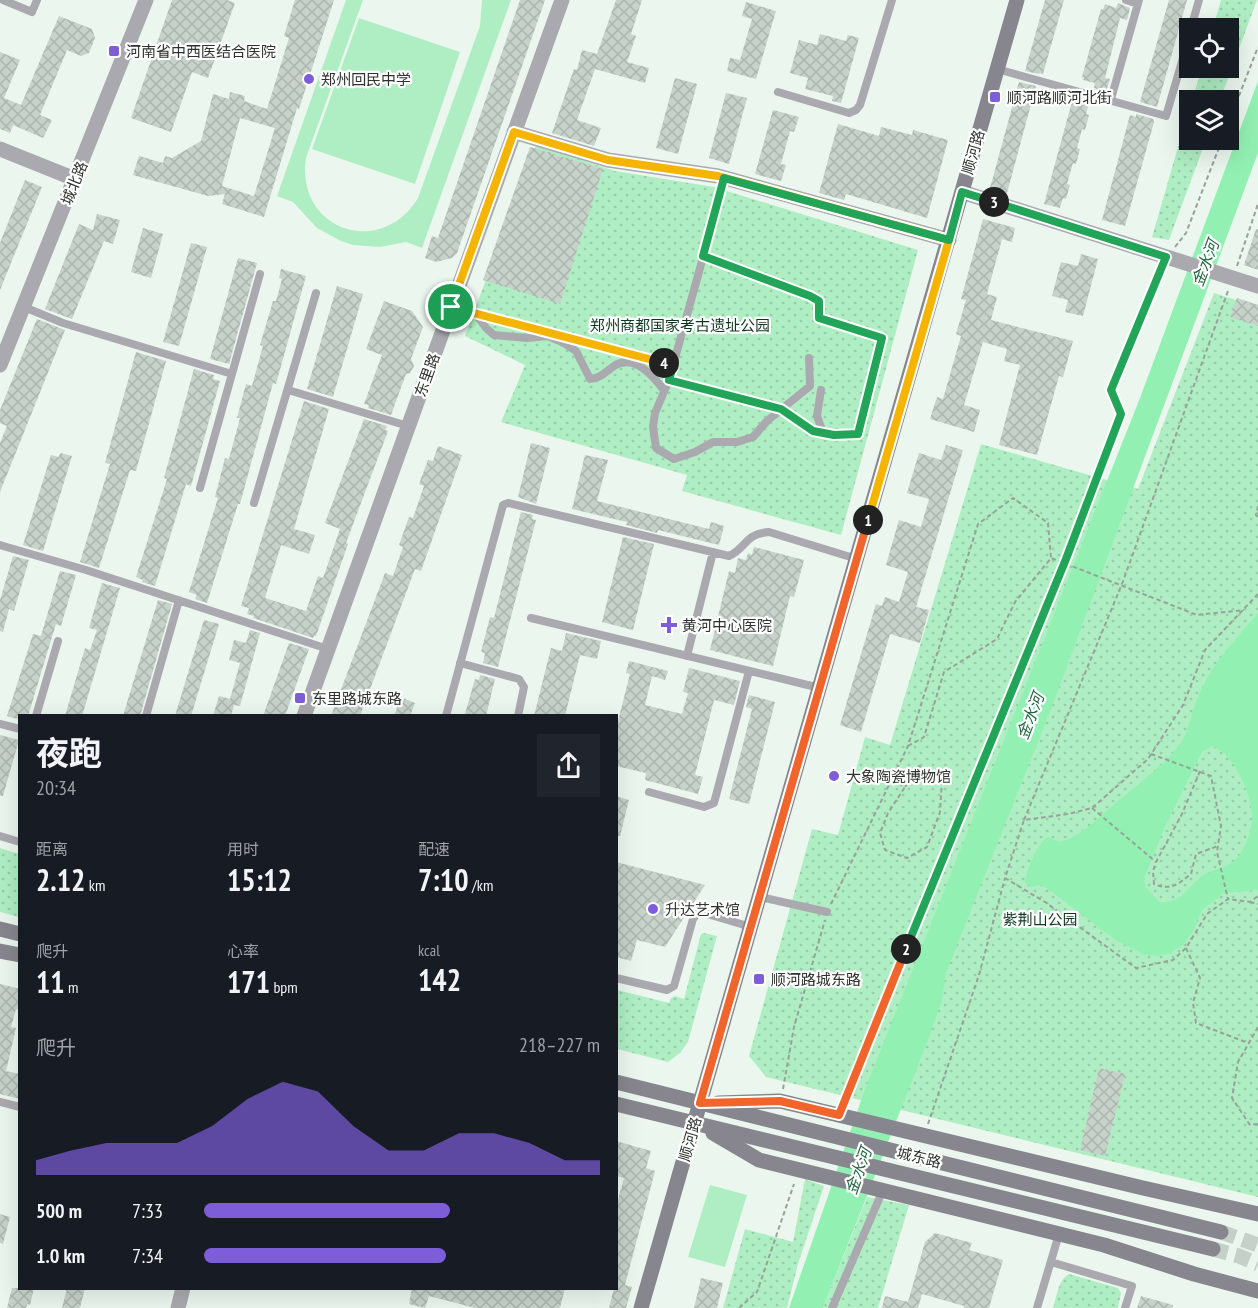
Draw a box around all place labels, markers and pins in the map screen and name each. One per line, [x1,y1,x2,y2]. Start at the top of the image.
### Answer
place label: 河南省中西医结合医院 [126,42,276,61]
marker: 河南省中西医结合医院 [107,44,121,58]
place label: 郑州回民中学 [321,70,411,89]
marker: 郑州回民中学 [302,72,316,86]
place label: 顺河路顺河北街 [1007,88,1112,107]
marker: 顺河路顺河北街 [988,90,1002,104]
pin: 3 [979,187,1009,217]
pin [425,281,476,332]
pin: 4 [649,348,679,378]
pin: 1 [853,505,883,535]
marker: 黄河中心医院 [660,616,678,634]
place label: 黄河中心医院 [682,616,772,635]
place label: 东里路城东路 [312,689,402,708]
marker: 东里路城东路 [293,691,307,705]
place label: 大象陶瓷博物馆 [846,767,951,786]
marker: 大象陶瓷博物馆 [827,769,841,783]
place label: 升达艺术馆 [665,900,740,919]
marker: 升达艺术馆 [646,902,660,916]
pin: 2 [891,934,921,964]
place label: 顺河路城东路 [771,970,861,989]
marker: 顺河路城东路 [752,972,766,986]

